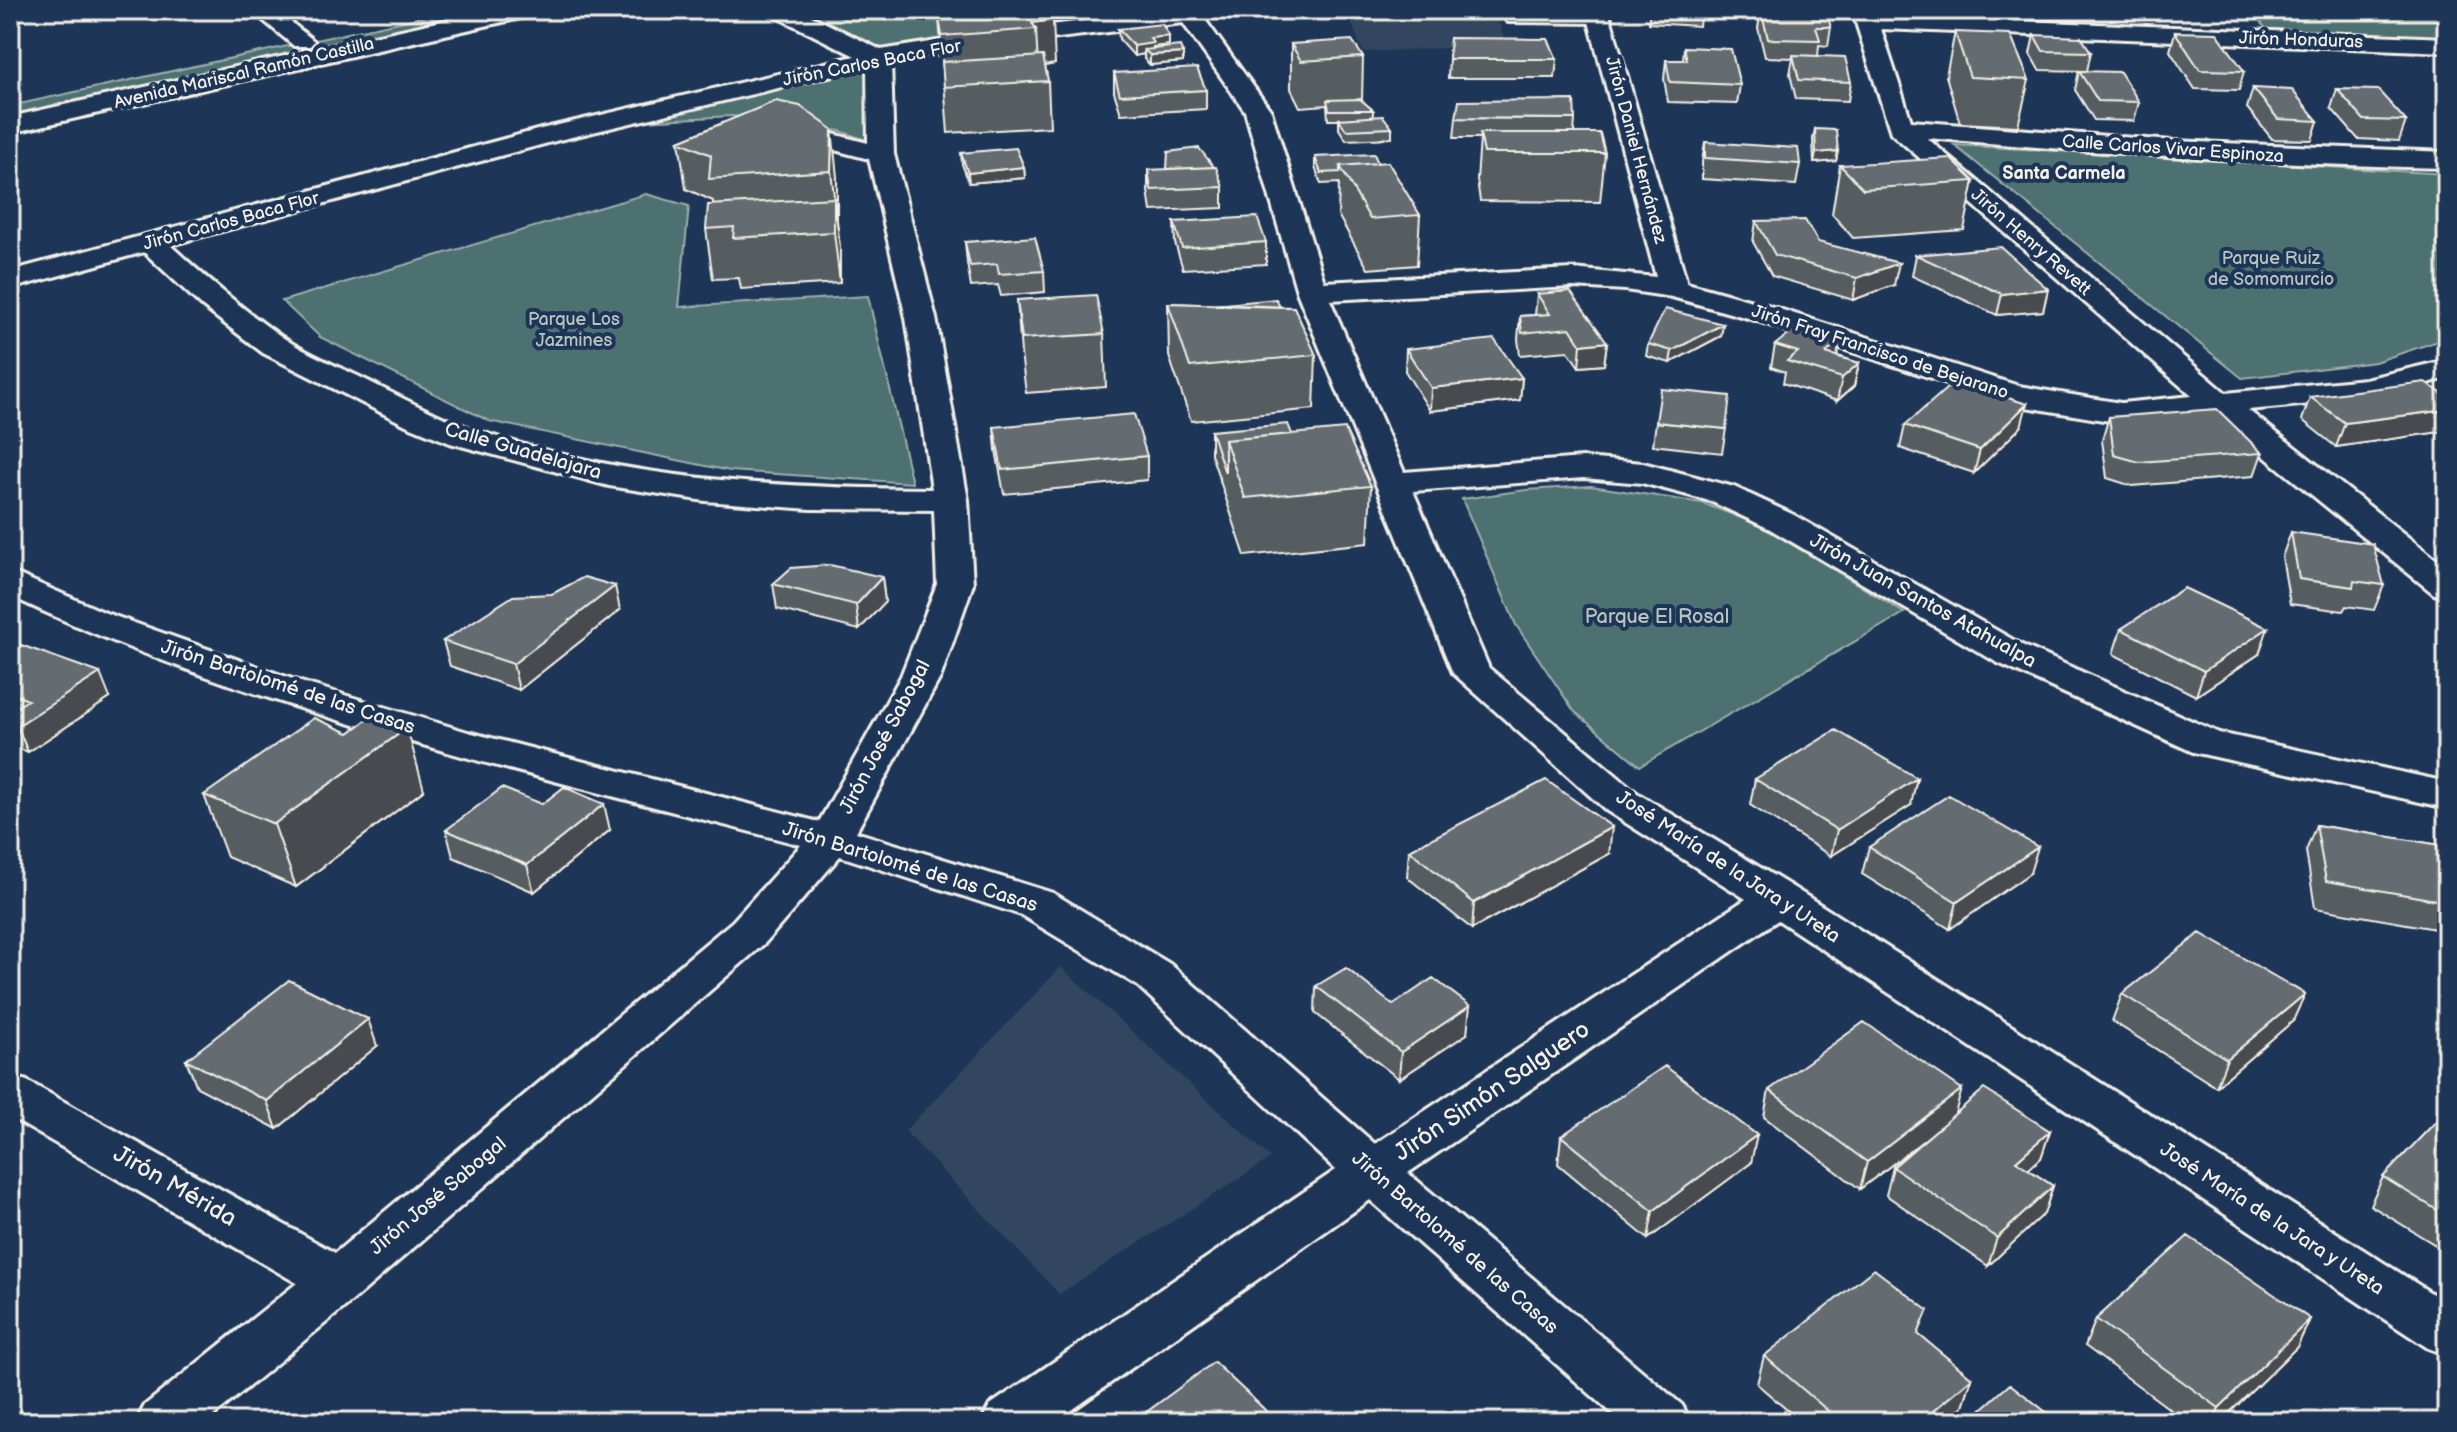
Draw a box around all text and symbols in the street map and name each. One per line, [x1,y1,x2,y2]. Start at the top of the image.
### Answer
street label: Jirón Honduras [2238,27,2364,53]
street label: Avenida Mariscal Ramón Castilla [112,33,376,113]
street label: Jirón Carlos Baca Flor [781,35,963,91]
street label: Jirón Daniel Hernández [1601,54,1671,246]
street label: Calle Carlos Vivar Espinoza [2061,131,2285,167]
district label: Santa Carmela [2002,163,2126,184]
street label: Jirón Henry Revett [1967,184,2096,300]
street label: Jirón Carlos Baca Flor [141,187,322,255]
park label: Parque Ruiz de Somomurcio [2208,248,2334,290]
street label: Jirón Fray Francisco de Bejarano [1749,300,2011,404]
park label: Parque Los Jazmines [528,309,620,351]
street label: Calle Guadelajara [442,417,604,485]
street label: Jirón Juan Santos Atahualpa [1806,529,2040,673]
park label: Parque El Rosal [1585,605,1729,629]
street label: Jirón Bartolomé de las Casas [158,635,418,739]
street label: Jirón José Sabogal [834,656,936,818]
street label: José María de la Jara y Ureta [1612,786,1844,948]
street label: Jirón Bartolomé de las Casas [779,817,1041,917]
street label: Jirón Simón Salguero [1389,1015,1595,1167]
street label: Jirón José Sabogal [365,1132,511,1260]
street label: José María de la Jara y Ureta [2156,1138,2388,1300]
street label: Jirón Mérida [108,1139,242,1233]
street label: Jirón Bartolomé de las Casas [1347,1147,1563,1339]

